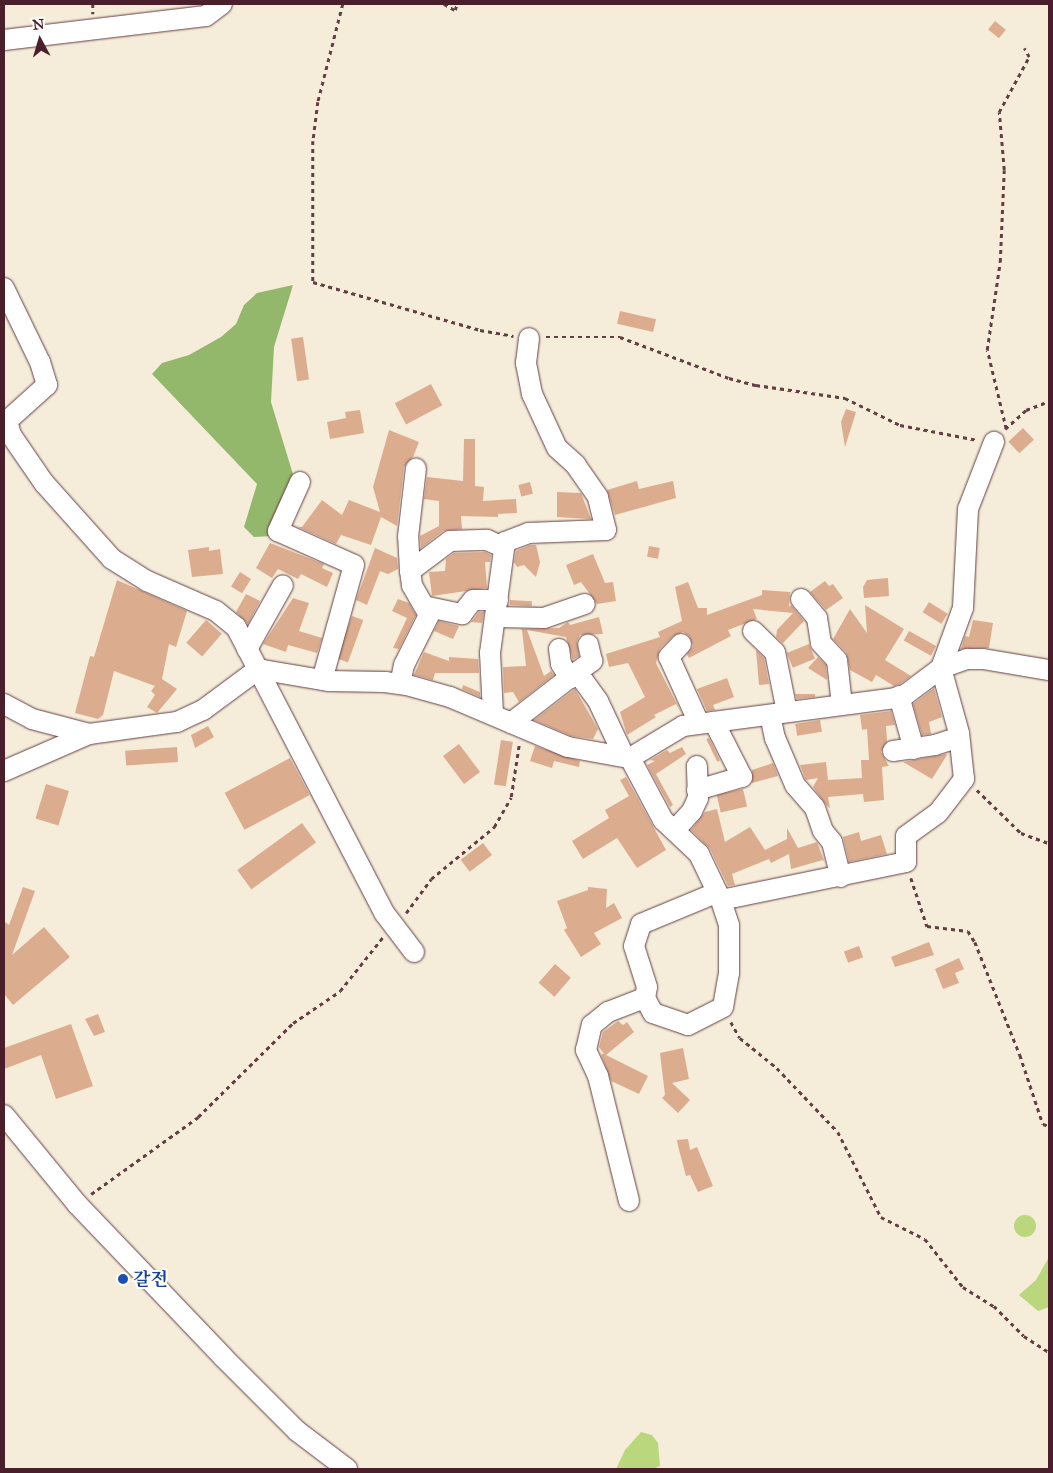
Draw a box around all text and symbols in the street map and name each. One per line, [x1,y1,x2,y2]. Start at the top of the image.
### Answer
north arrow [15,15,65,65]
text: N [32,16,45,34]
place label: 갈전 [133,1268,168,1290]
marker: 갈전 [117,1273,129,1285]

